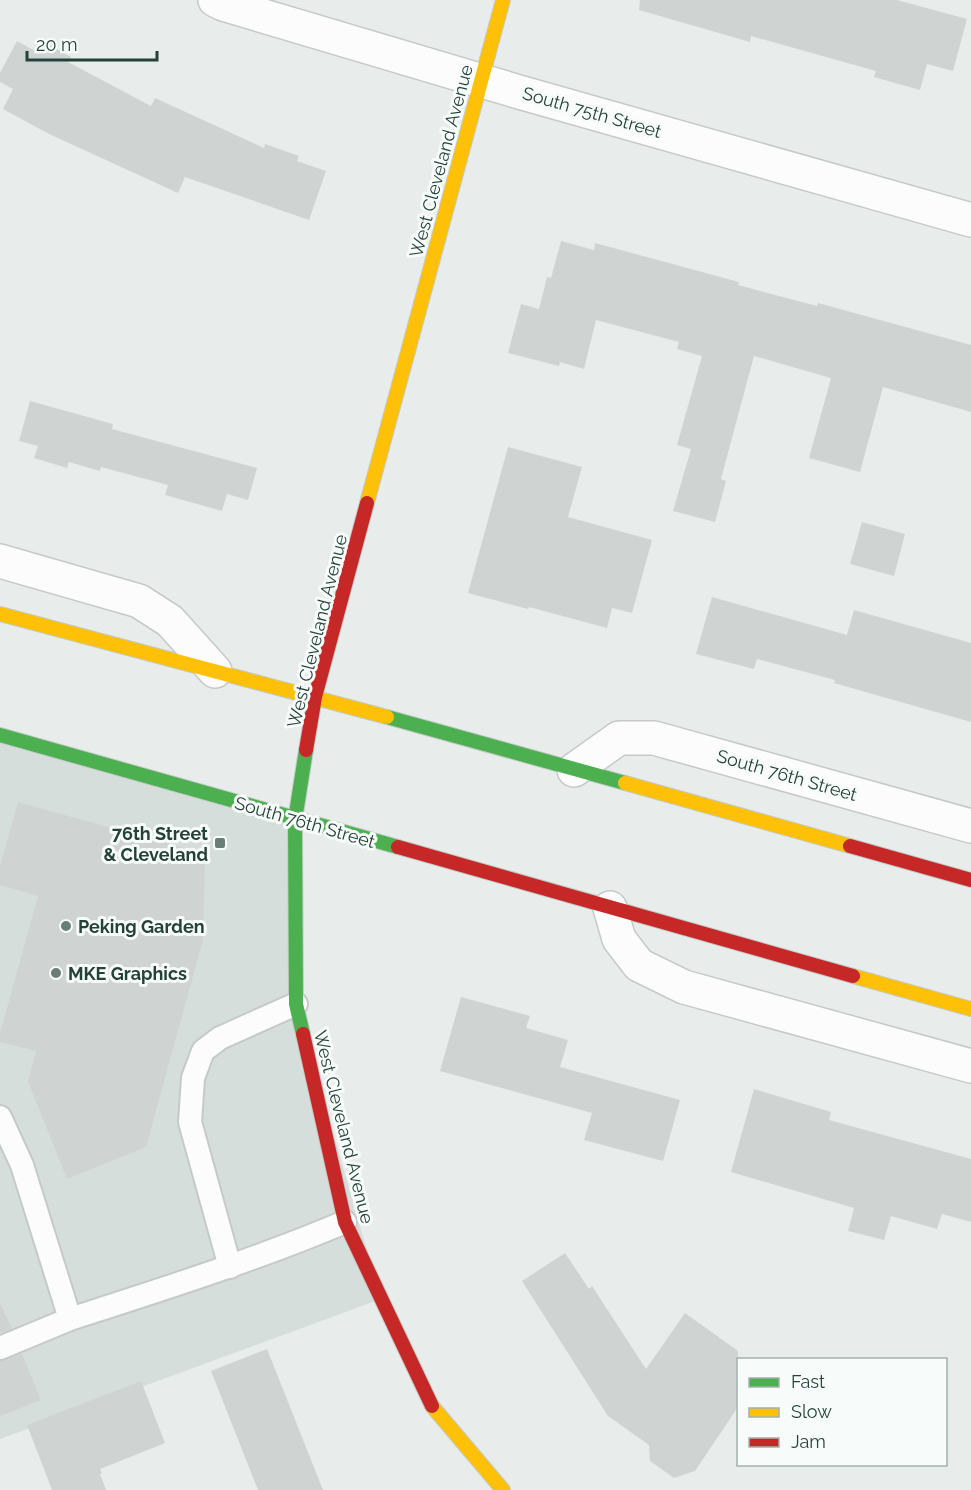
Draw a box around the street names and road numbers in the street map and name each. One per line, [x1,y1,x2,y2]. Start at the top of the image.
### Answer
street label: West Cleveland Avenue [405,62,477,260]
street label: South 75th Street [520,82,664,142]
street label: West Cleveland Avenue [283,532,351,730]
street label: South 76th Street [714,745,860,805]
street label: South 76th Street [232,792,378,852]
street label: West Cleveland Avenue [310,1028,378,1226]

